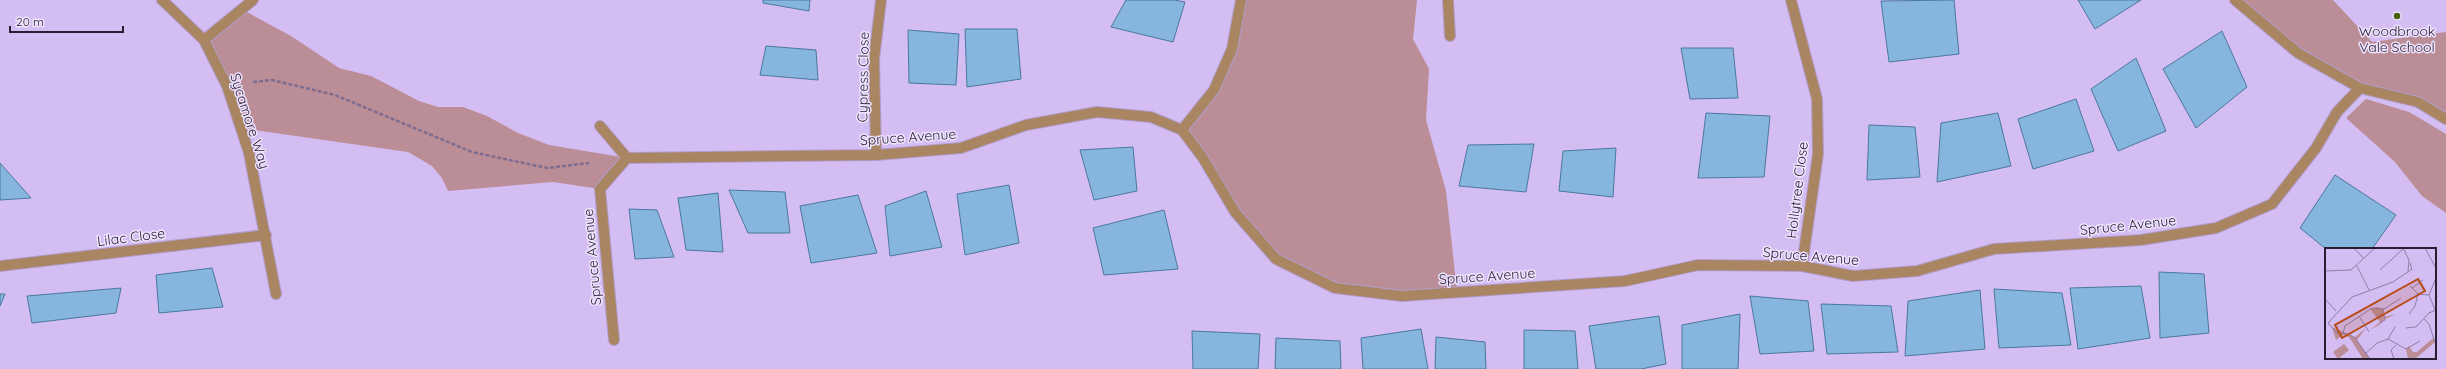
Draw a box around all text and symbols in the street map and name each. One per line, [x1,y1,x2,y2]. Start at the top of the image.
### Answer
scale bar [10,8,123,34]
marker: Woodbrook Vale School [2392,11,2402,21]
text: 20 m [16,14,44,29]
place label: Woodbrook Vale School [2359,22,2435,56]
street label: Cypress Close [853,31,873,122]
street label: Sycamore Way [226,71,274,171]
street label: Spruce Avenue [859,125,957,149]
street label: Hollytree Close [1782,141,1812,239]
street label: Spruce Avenue [579,208,605,306]
street label: Spruce Avenue [2079,211,2177,239]
street label: Lilac Close [96,224,166,250]
street label: Spruce Avenue [1762,243,1860,269]
inset map [2325,248,2436,359]
street label: Spruce Avenue [1438,264,1536,288]

